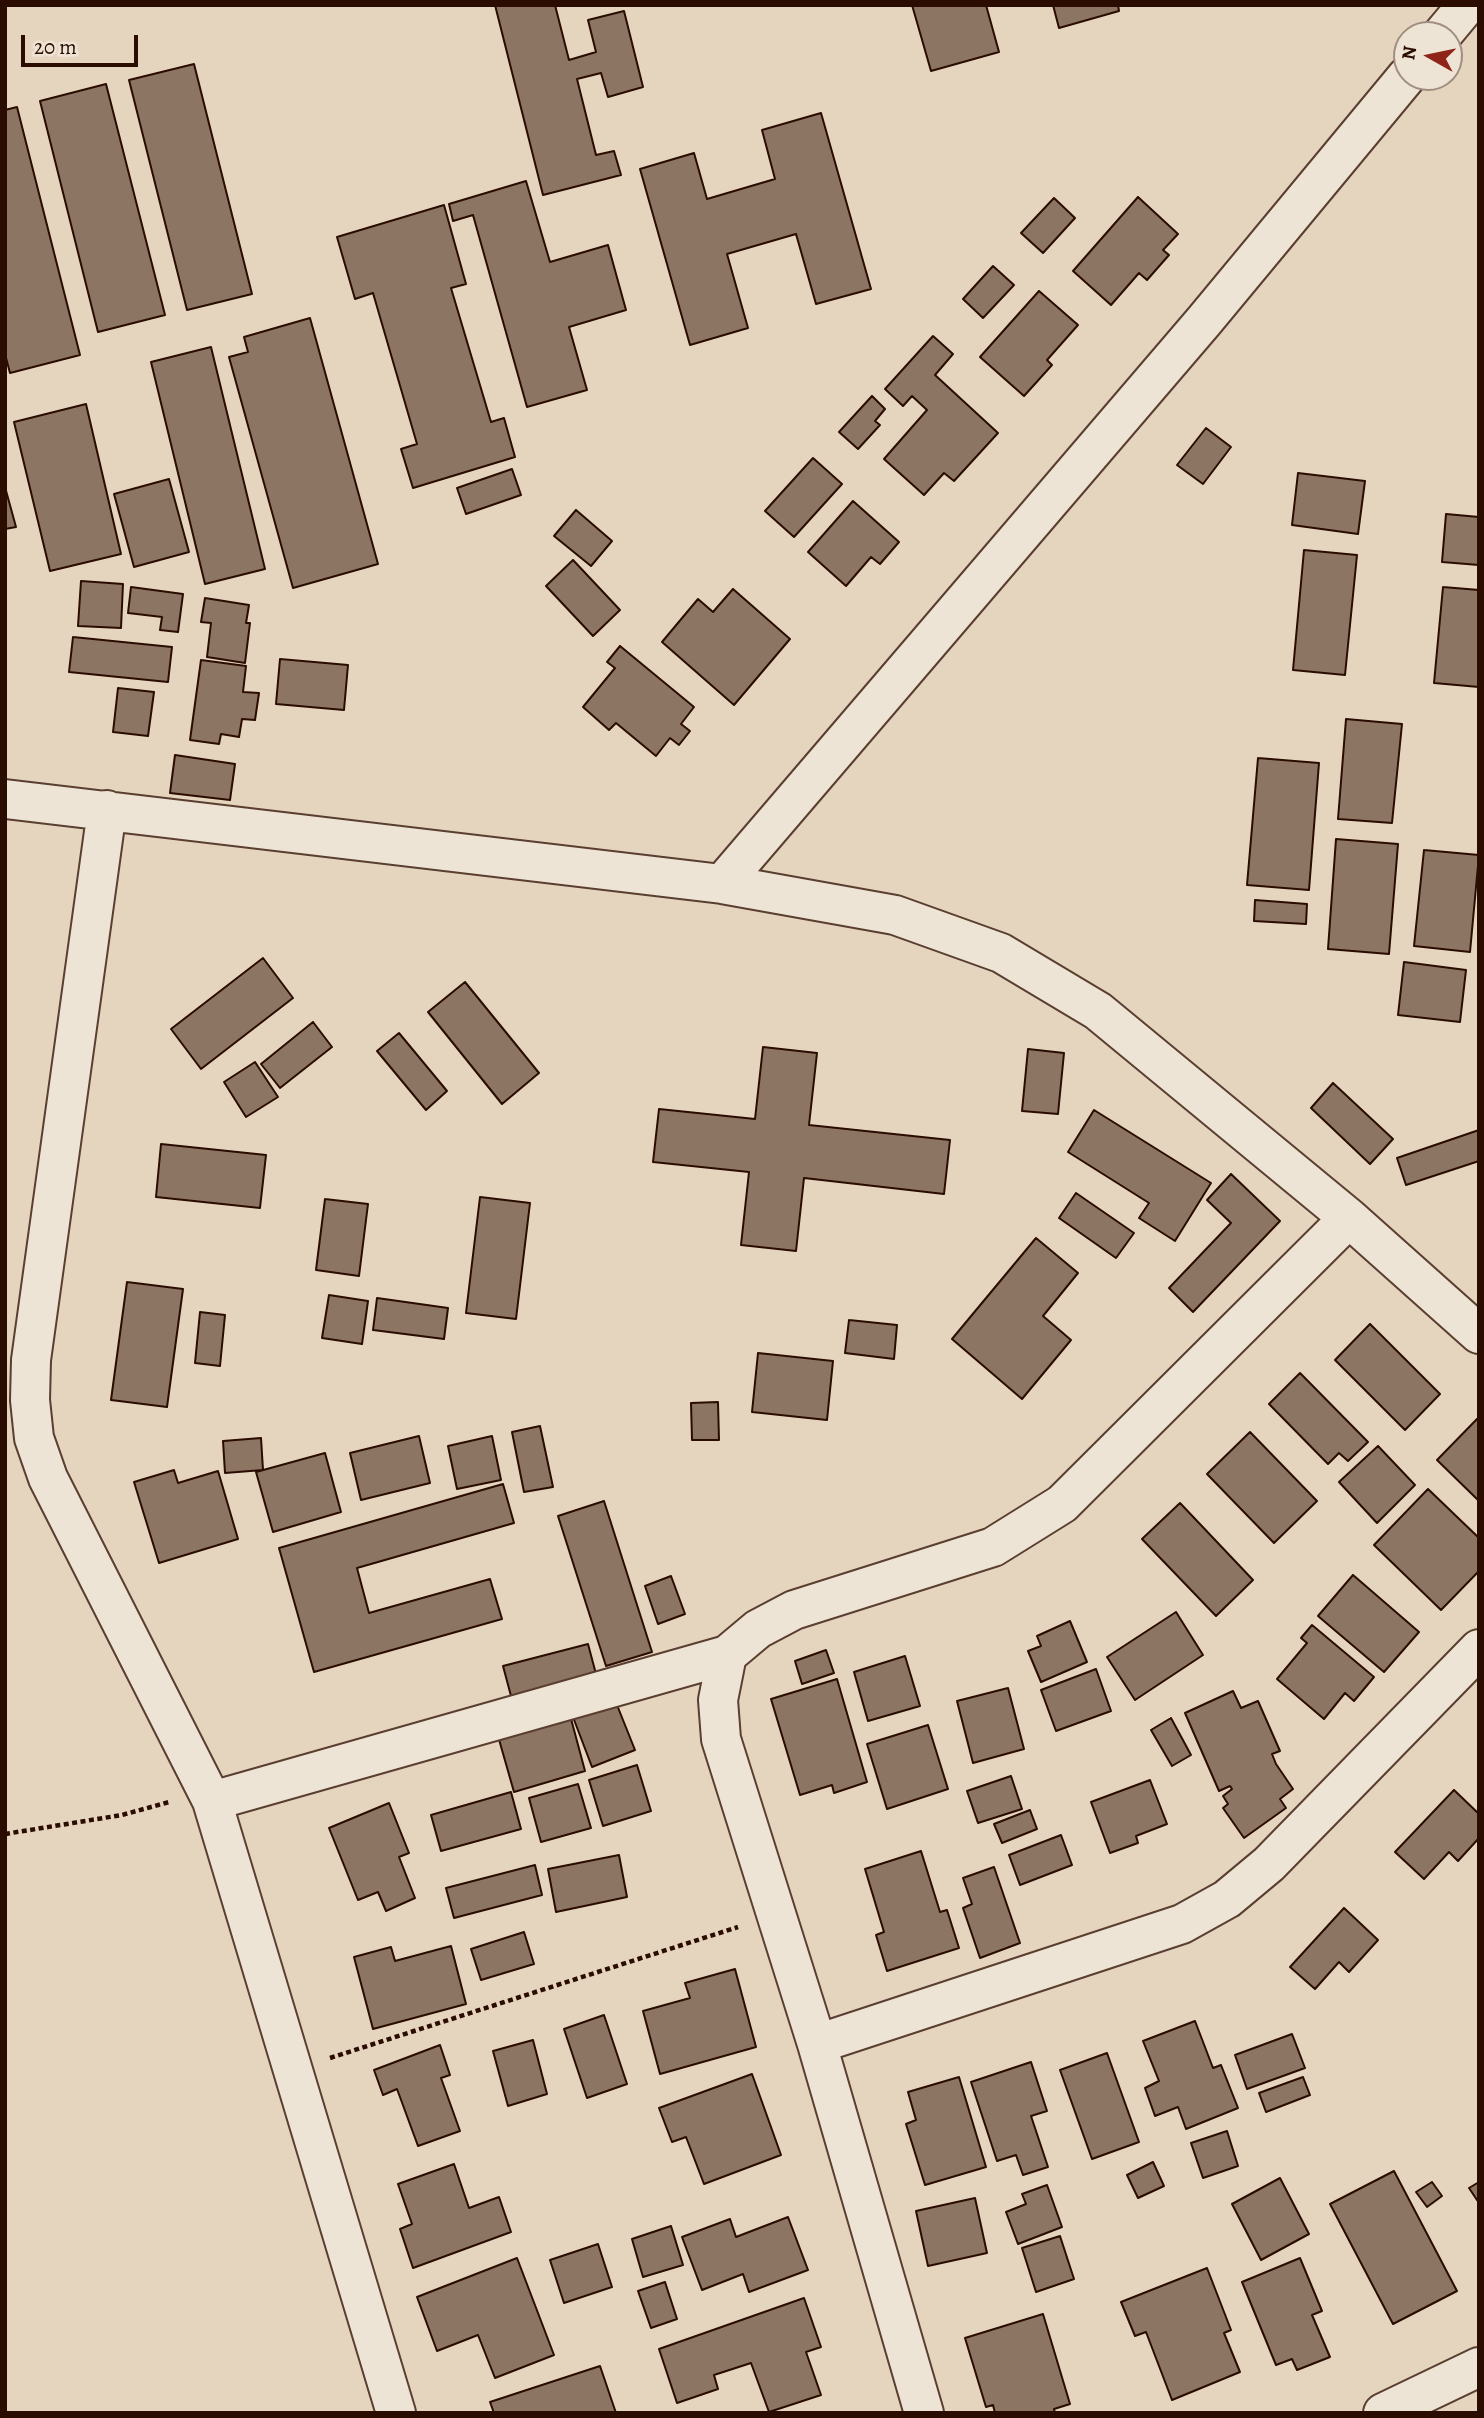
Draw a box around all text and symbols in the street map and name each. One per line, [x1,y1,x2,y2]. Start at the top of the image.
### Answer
scale bar [24,21,142,65]
north arrow [1393,21,1463,91]
text: 20 m [34,33,77,61]
text: N [1395,44,1423,62]

